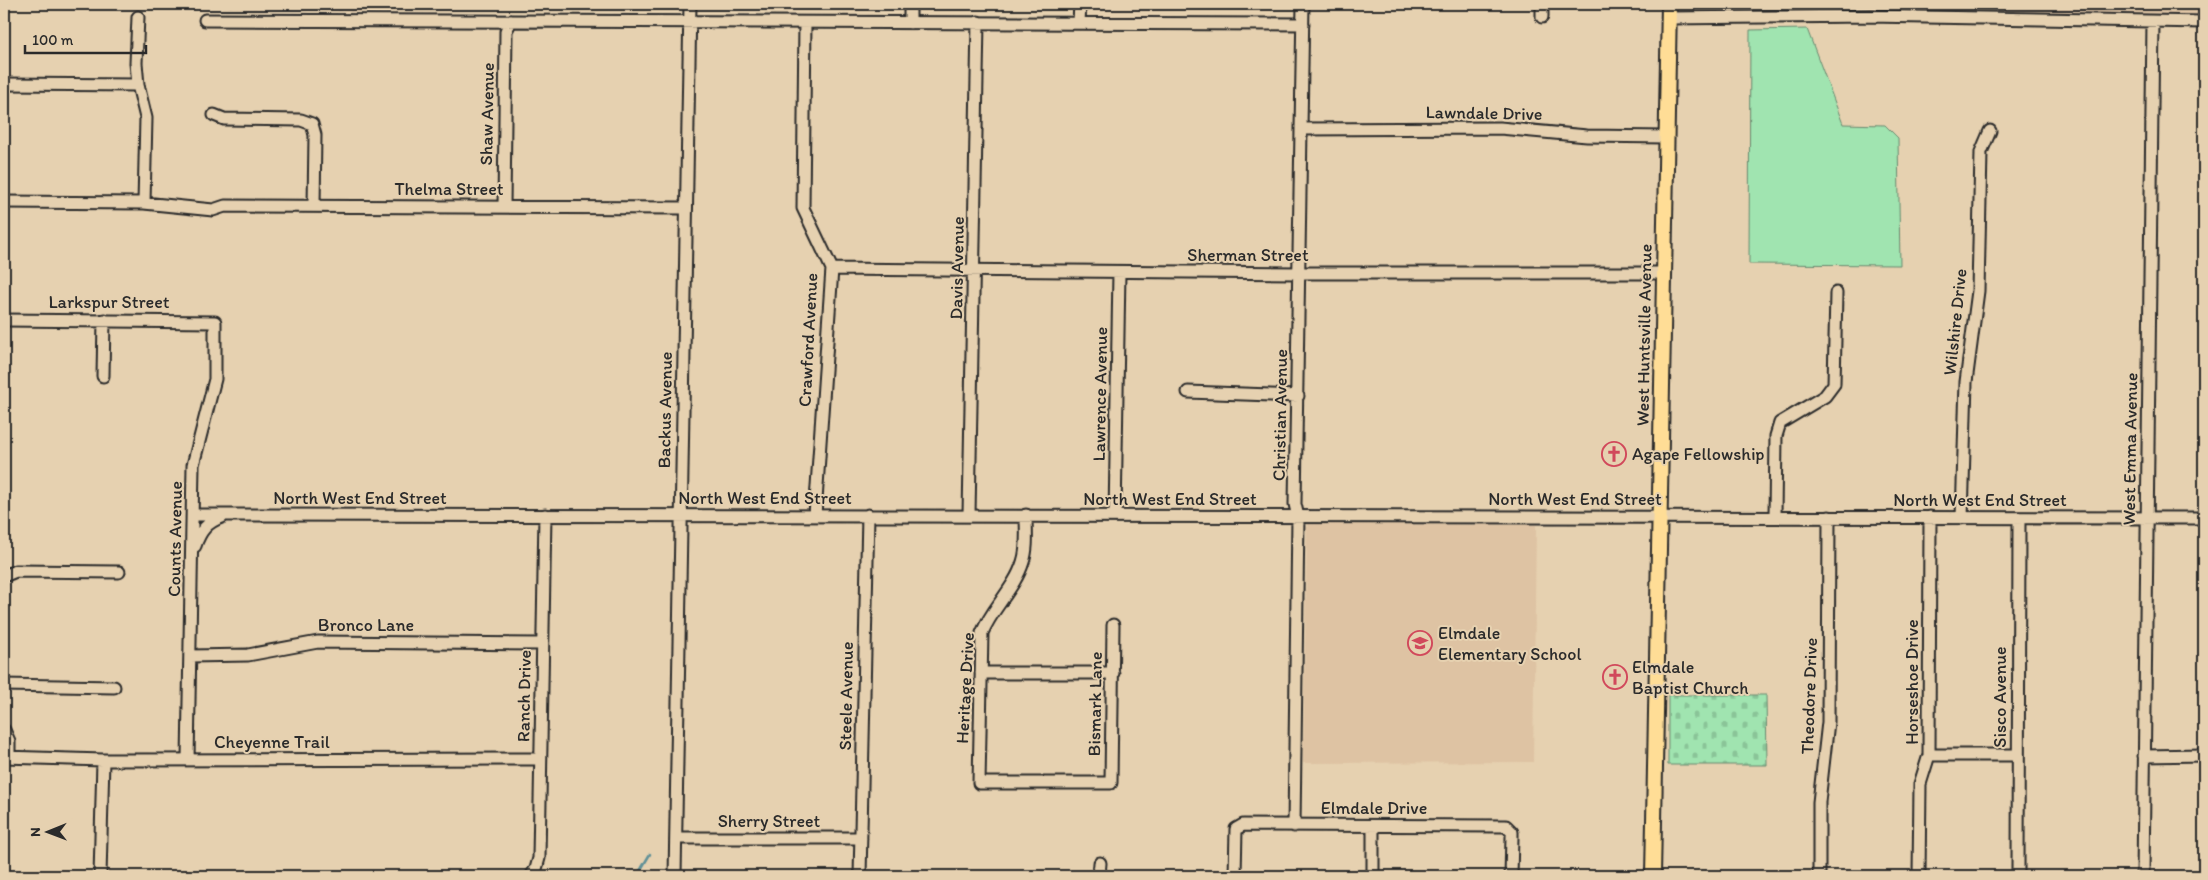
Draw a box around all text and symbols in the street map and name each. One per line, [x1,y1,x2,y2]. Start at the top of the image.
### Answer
scale bar [25,22,146,54]
text: 100 m [32,31,74,49]
street label: Shaw Avenue [475,62,499,166]
street label: Lawndale Drive [1425,101,1543,125]
street label: Thelma Street [394,178,504,200]
street label: Davis Avenue [945,216,969,320]
street label: Sherman Street [1187,244,1309,266]
street label: West Huntsville Avenue [1631,244,1657,426]
street label: Wilshire Drive [1938,267,1972,377]
street label: Crawford Avenue [794,272,822,408]
street label: Larkspur Street [48,291,170,313]
street label: Lawrence Avenue [1088,327,1112,461]
street label: Christian Avenue [1268,349,1292,481]
street label: Backus Avenue [653,351,677,469]
street label: West Emma Avenue [2118,372,2142,526]
church icon: Agape Fellowship [1601,441,1627,467]
place label: Agape Fellowship [1632,443,1765,465]
street label: Counts Avenue [163,481,187,597]
street label: North West End Street [273,487,447,509]
street label: North West End Street [678,487,852,509]
street label: North West End Street [1083,488,1257,510]
street label: North West End Street [1488,488,1662,510]
street label: North West End Street [1893,489,2067,511]
street label: Bronco Lane [318,614,414,636]
street label: Horseshoe Drive [1901,619,1923,745]
place label: Elmdale Elementary School [1438,622,1582,665]
school or university icon: Elmdale Elementary School [1407,630,1433,656]
street label: Heritage Drive [951,632,979,744]
street label: Theodore Drive [1796,637,1822,755]
street label: Steele Avenue [834,641,858,751]
street label: Sisco Avenue [1989,646,2011,748]
street label: Ranch Drive [512,650,536,742]
street label: Bismark Lane [1083,651,1107,757]
place label: Elmdale Baptist Church [1632,656,1748,699]
church icon: Elmdale Baptist Church [1602,664,1628,690]
street label: Cheyenne Trail [214,731,330,753]
street label: Elmdale Drive [1321,797,1427,819]
north arrow [22,808,72,858]
street label: Sherry Street [718,810,821,832]
text: N [27,827,44,837]

